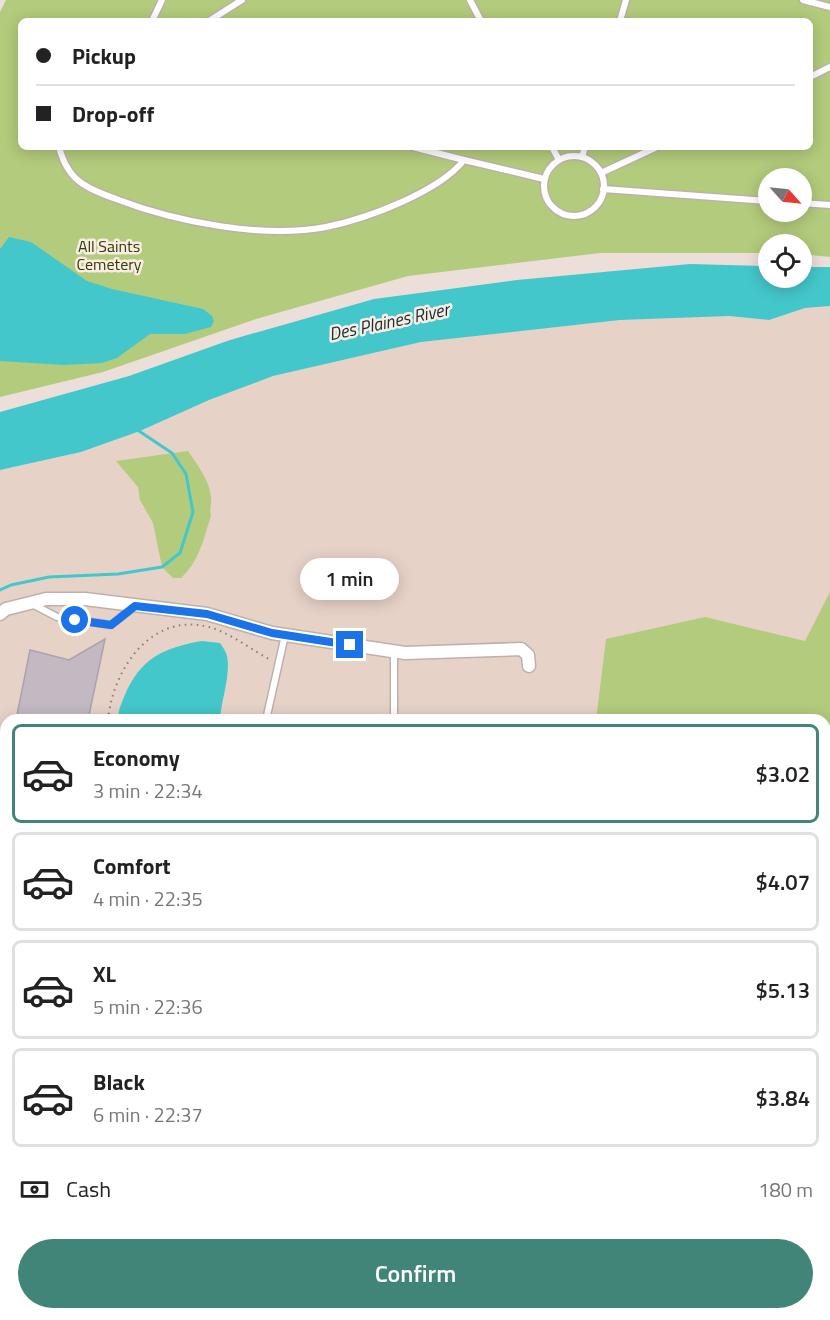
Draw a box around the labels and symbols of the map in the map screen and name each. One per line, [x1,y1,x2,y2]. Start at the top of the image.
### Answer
north arrow [758,168,812,222]
park label: All Saints Cemetery [77,234,142,276]
water label: Des Plaines River [326,295,454,347]
callout: 1 min [300,558,400,600]
route start [61,606,88,633]
route end [336,631,363,658]

